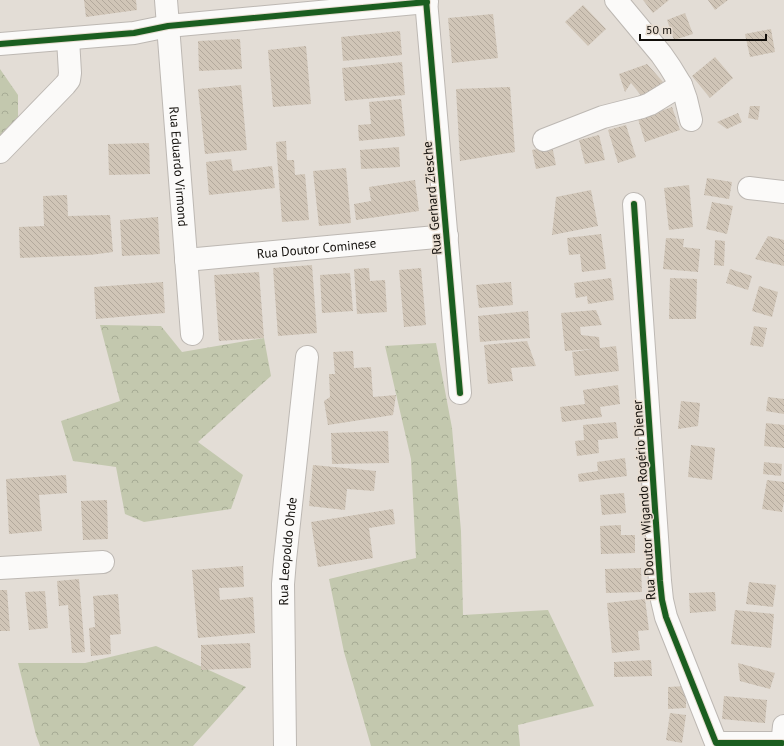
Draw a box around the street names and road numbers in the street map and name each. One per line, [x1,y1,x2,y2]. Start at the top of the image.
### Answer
street label: Rua Eduardo Virmond [166,106,192,227]
street label: Rua Gerhard Ziesche [419,141,445,255]
street label: Rua Doutor Cominese [256,234,377,262]
street label: Rua Doutor Wigando Rogério Diener [628,399,659,601]
street label: Rua Leopoldo Ohde [274,496,300,606]

